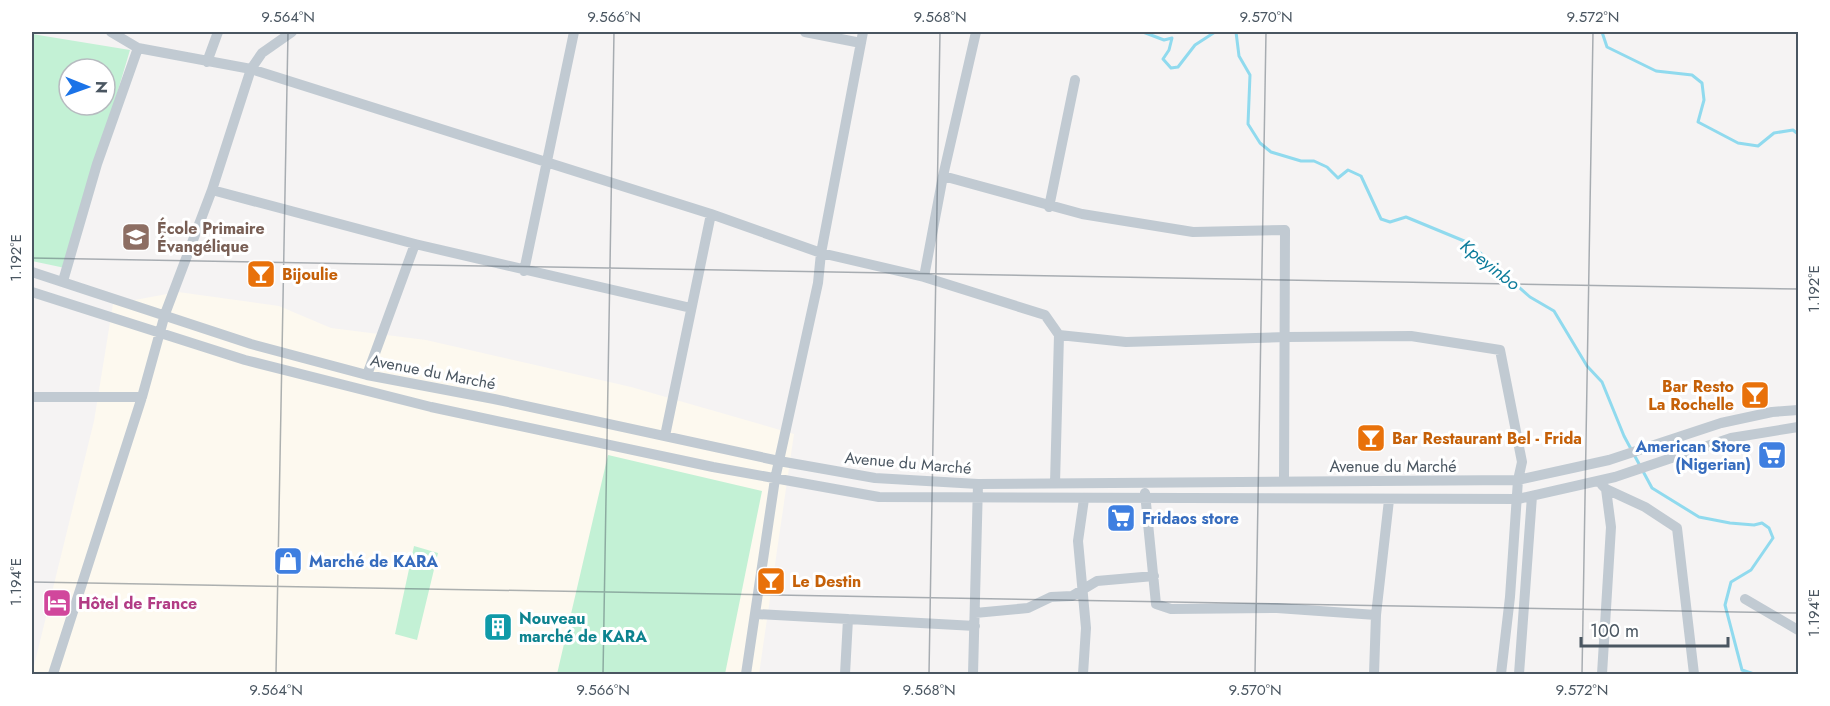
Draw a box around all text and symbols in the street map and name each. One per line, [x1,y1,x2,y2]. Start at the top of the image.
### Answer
text: 9.564°N [261,6,315,28]
text: 9.566°N [587,6,641,28]
text: 9.568°N [913,6,967,28]
text: 9.570°N [1239,6,1293,28]
text: 9.572°N [1567,6,1619,28]
north arrow [57,57,117,117]
text: N [90,81,113,94]
place label: École Primaire Évangélique [157,217,265,258]
school or university icon: École Primaire Évangélique [120,221,152,253]
water label: Kpeyinbo [1455,233,1526,297]
text: 1.192°E [5,234,27,282]
bar icon: Bijoulie [245,258,277,290]
place label: Bijoulie [282,263,338,286]
text: 1.192°E [1803,265,1825,313]
street label: Avenue du Marché [368,349,498,395]
place label: Bar Resto La Rochelle [1648,375,1734,416]
bar icon: Bar Resto La Rochelle [1739,379,1771,411]
bar icon: Bar Restaurant Bel - Frida [1355,422,1387,454]
place label: Bar Restaurant Bel - Frida [1392,427,1582,450]
place label: American Store (Nigerian) [1634,435,1751,476]
supermarket icon: American Store (Nigerian) [1756,439,1788,471]
street label: Avenue du Marché [844,446,972,480]
street label: Avenue du Marché [1329,455,1457,478]
supermarket icon: Fridaos store [1105,502,1137,534]
place label: Fridaos store [1142,507,1239,530]
shop icon: Marché de KARA [272,545,304,577]
place label: Marché de KARA [309,550,438,573]
text: 1.194°E [5,558,27,606]
bar icon: Le Destin [755,565,787,597]
place label: Le Destin [792,570,861,593]
hotel icon: Hôtel de France [41,587,73,619]
text: 1.194°E [1803,589,1825,637]
place label: Hôtel de France [78,592,197,615]
place label: Nouveau marché de KARA [519,607,647,648]
scale bar [1581,610,1728,648]
building icon: Nouveau marché de KARA [482,611,514,643]
text: 100 m [1590,618,1639,644]
text: 9.564°N [249,679,303,701]
text: 9.566°N [576,679,630,701]
text: 9.568°N [902,679,956,701]
text: 9.570°N [1228,679,1282,701]
text: 9.572°N [1556,679,1608,701]

